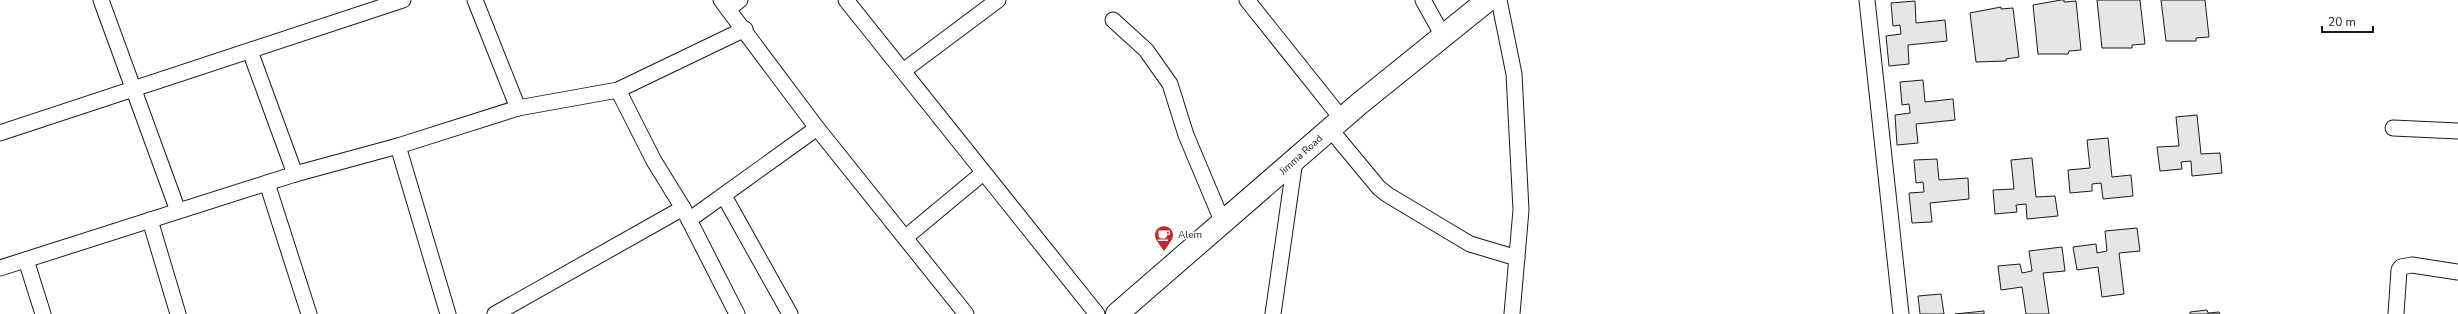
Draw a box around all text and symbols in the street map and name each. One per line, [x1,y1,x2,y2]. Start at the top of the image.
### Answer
scale bar [2322,8,2373,34]
text: 20 m [2328,14,2356,30]
street label: Jimma Road [1276,132,1326,179]
cafe icon: Alem [1153,224,1175,252]
place label: Alem [1178,228,1202,242]

